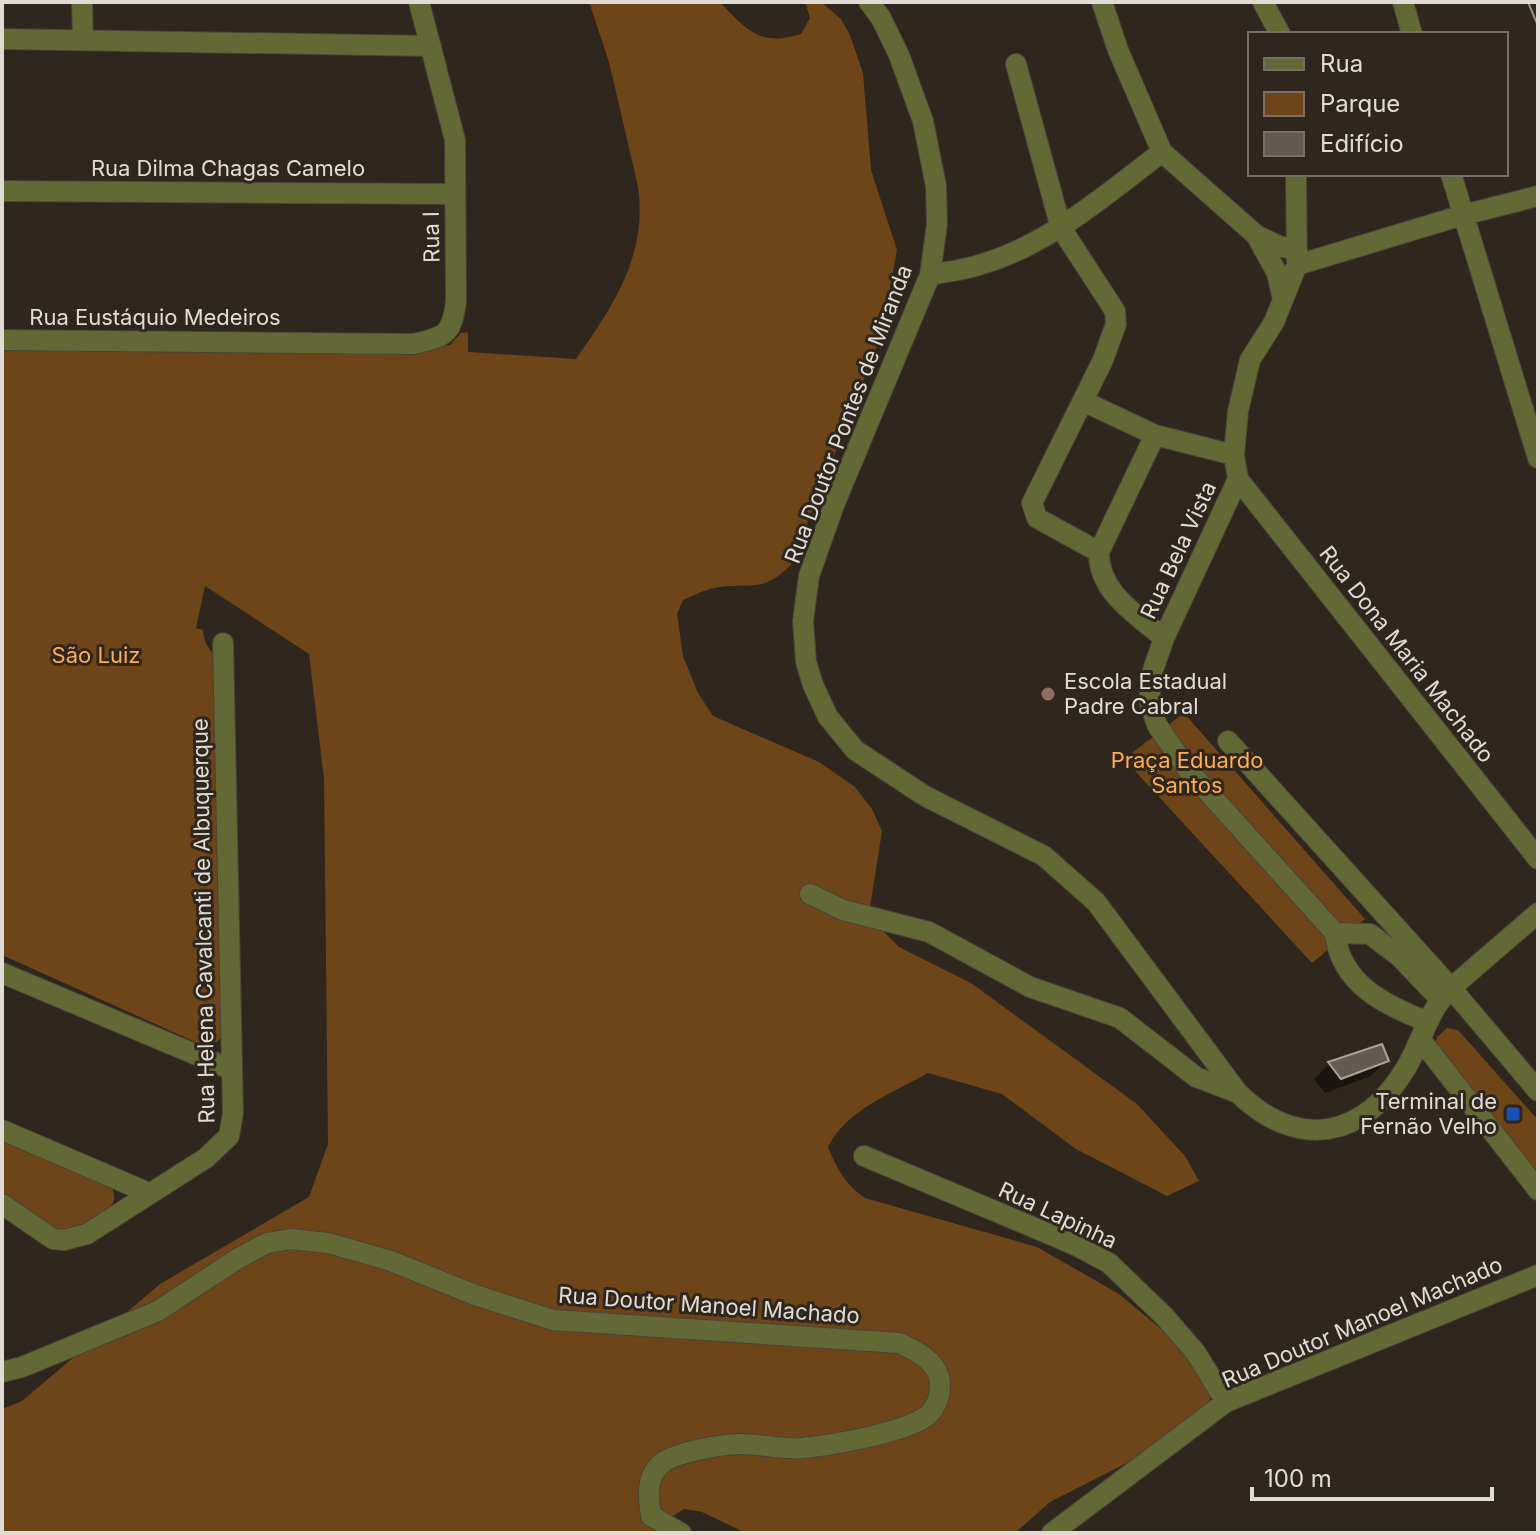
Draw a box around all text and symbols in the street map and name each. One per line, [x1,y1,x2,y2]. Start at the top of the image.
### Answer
legend [1248,32,1508,176]
text: Rua [1320,49,1363,78]
text: Parque [1320,89,1400,118]
text: Edifício [1320,129,1404,158]
street label: Rua Dilma Chagas Camelo [91,155,365,181]
street label: Rua I [418,211,444,263]
street label: Rua Doutor Pontes de Miranda [779,261,917,567]
street label: Rua Eustáquio Medeiros [29,304,281,330]
street label: Rua Bela Vista [1135,477,1221,623]
street label: Rua Dona Maria Machado [1314,540,1500,768]
park label: São Luiz [52,642,140,668]
place label: Escola Estadual Padre Cabral [1064,668,1227,719]
marker: Escola Estadual Padre Cabral [1039,685,1057,703]
street label: Rua Helena Cavalcanti de Albuquerque [186,718,220,1124]
park label: Praça Eduardo Santos [1111,747,1263,798]
place label: Terminal de Fernão Velho [1360,1088,1497,1139]
marker: Terminal de Fernão Velho [1504,1105,1522,1123]
street label: Rua Lapinha [995,1176,1121,1254]
street label: Rua Doutor Manoel Machado [1218,1251,1506,1393]
street label: Rua Doutor Manoel Machado [557,1281,861,1329]
scale bar [1252,1451,1492,1501]
text: 100 m [1264,1464,1332,1493]

